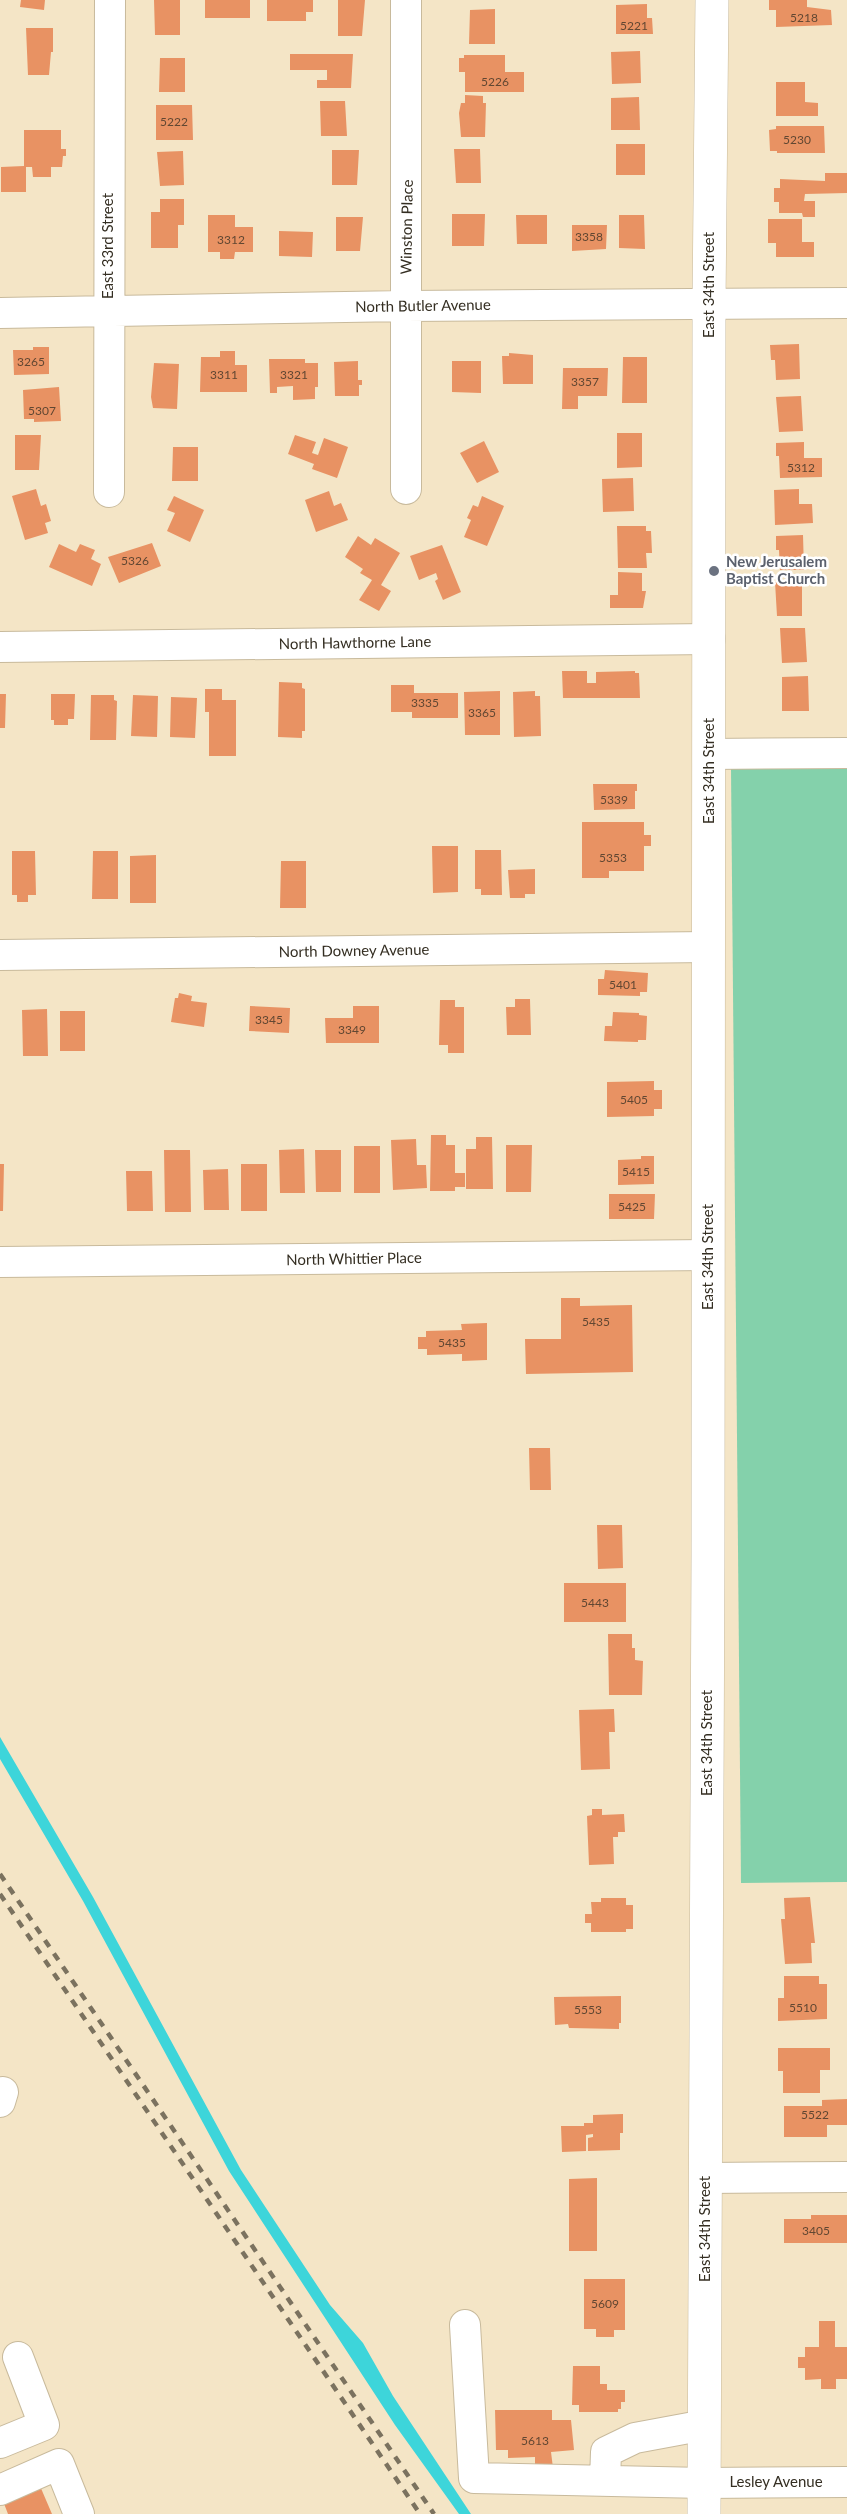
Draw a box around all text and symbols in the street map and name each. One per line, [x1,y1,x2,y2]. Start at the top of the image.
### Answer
house number: 5218 [790,10,818,25]
house number: 5221 [620,18,648,33]
house number: 5226 [481,74,509,89]
house number: 5222 [160,114,188,129]
house number: 5230 [783,132,811,147]
street label: Winston Place [396,179,416,275]
street label: East 33rd Street [98,192,116,299]
house number: 3358 [575,229,603,244]
street label: East 34th Street [699,231,717,338]
house number: 3312 [217,232,245,247]
street label: North Butler Avenue [355,295,491,315]
house number: 3265 [17,354,45,369]
house number: 3311 [210,367,238,382]
house number: 3321 [280,367,308,382]
house number: 3357 [571,374,599,389]
house number: 5307 [28,403,56,418]
house number: 5312 [787,460,815,475]
place label: New Jerusalem Baptist Church [726,552,827,587]
house number: 5326 [121,553,149,568]
marker: New Jerusalem Baptist Church [707,564,721,578]
street label: North Hawthorne Lane [279,632,431,652]
house number: 3335 [411,695,439,710]
house number: 3365 [468,705,496,720]
street label: East 34th Street [699,717,717,824]
house number: 5339 [600,792,628,807]
house number: 5353 [599,850,627,865]
street label: North Downey Avenue [278,940,430,960]
house number: 5401 [609,977,637,992]
house number: 3345 [255,1012,283,1027]
house number: 3349 [338,1022,366,1037]
house number: 5405 [620,1092,648,1107]
house number: 5415 [622,1164,650,1179]
house number: 5425 [618,1199,646,1214]
street label: East 34th Street [698,1203,716,1310]
street label: North Whittier Place [286,1248,422,1268]
house number: 5435 [582,1314,610,1329]
house number: 5435 [438,1335,466,1350]
house number: 5443 [581,1595,609,1610]
street label: East 34th Street [697,1689,715,1796]
house number: 5510 [789,2000,817,2015]
house number: 5553 [574,2002,602,2017]
house number: 5522 [801,2107,829,2122]
street label: East 34th Street [695,2175,713,2282]
house number: 3405 [802,2223,830,2238]
house number: 5609 [591,2296,619,2311]
house number: 5613 [521,2433,549,2448]
street label: Lesley Avenue [729,2472,823,2490]

